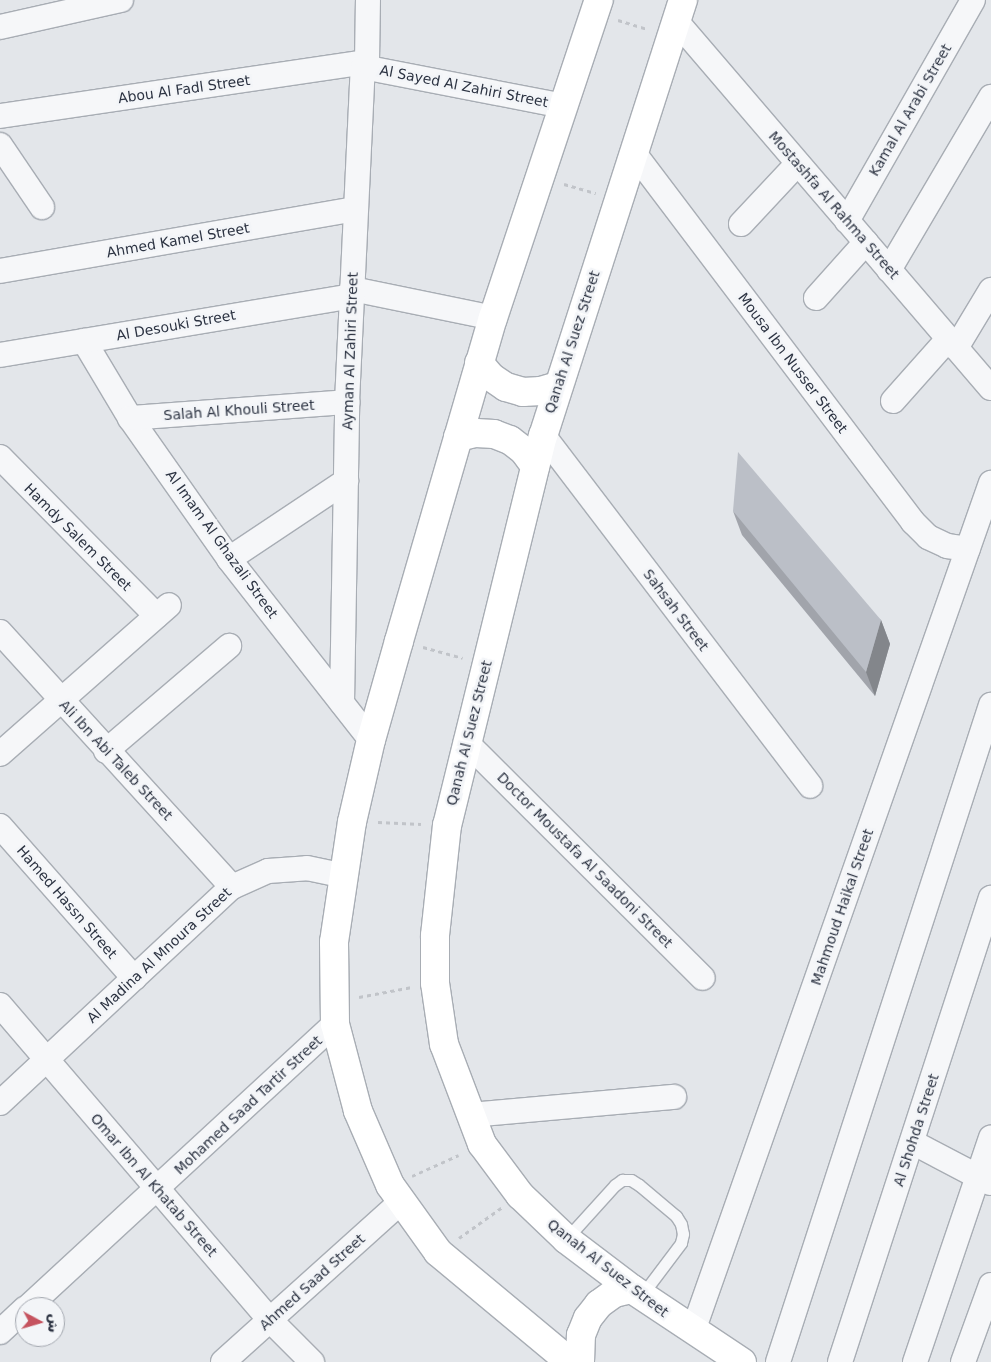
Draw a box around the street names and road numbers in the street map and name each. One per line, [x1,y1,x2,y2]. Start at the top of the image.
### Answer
street label: Kamal Al Arabi Street [865,41,955,179]
street label: Al Sayed Al Zahiri Street [378,61,550,111]
street label: Abou Al Fadl Street [117,71,251,107]
street label: Mostashfa Al Rahma Street [765,128,903,282]
street label: Ahmed Kamel Street [105,219,251,261]
street label: Qanah Al Suez Street [541,269,603,415]
street label: Ayman Al Zahiri Street [339,272,361,430]
street label: Mousa Ibn Nusser Street [735,289,851,437]
street label: Al Desouki Street [115,306,237,344]
street label: Salah Al Khouli Street [163,396,315,424]
street label: Al Imam Al Ghazali Street [163,467,281,621]
street label: Hamdy Salem Street [21,480,135,594]
street label: Sahsah Street [640,566,712,654]
street label: Qanah Al Suez Street [443,659,495,807]
street label: Ali Ibn Abi Taleb Street [56,696,176,824]
street label: Doctor Moustafa Al Saadoni Street [494,769,676,951]
street label: Mahmoud Haikal Street [807,827,877,987]
street label: Hamed Hassn Street [13,842,121,962]
street label: Al Madina Al Mnoura Street [83,884,235,1026]
street label: Mohamed Saad Tartir Street [171,1032,325,1178]
street label: Al Shohda Street [890,1071,942,1189]
street label: Omar Ibn Al Khatab Street [87,1110,221,1260]
street label: Qanah Al Suez Street [544,1216,672,1320]
street label: Ahmed Saad Street [256,1230,368,1334]

